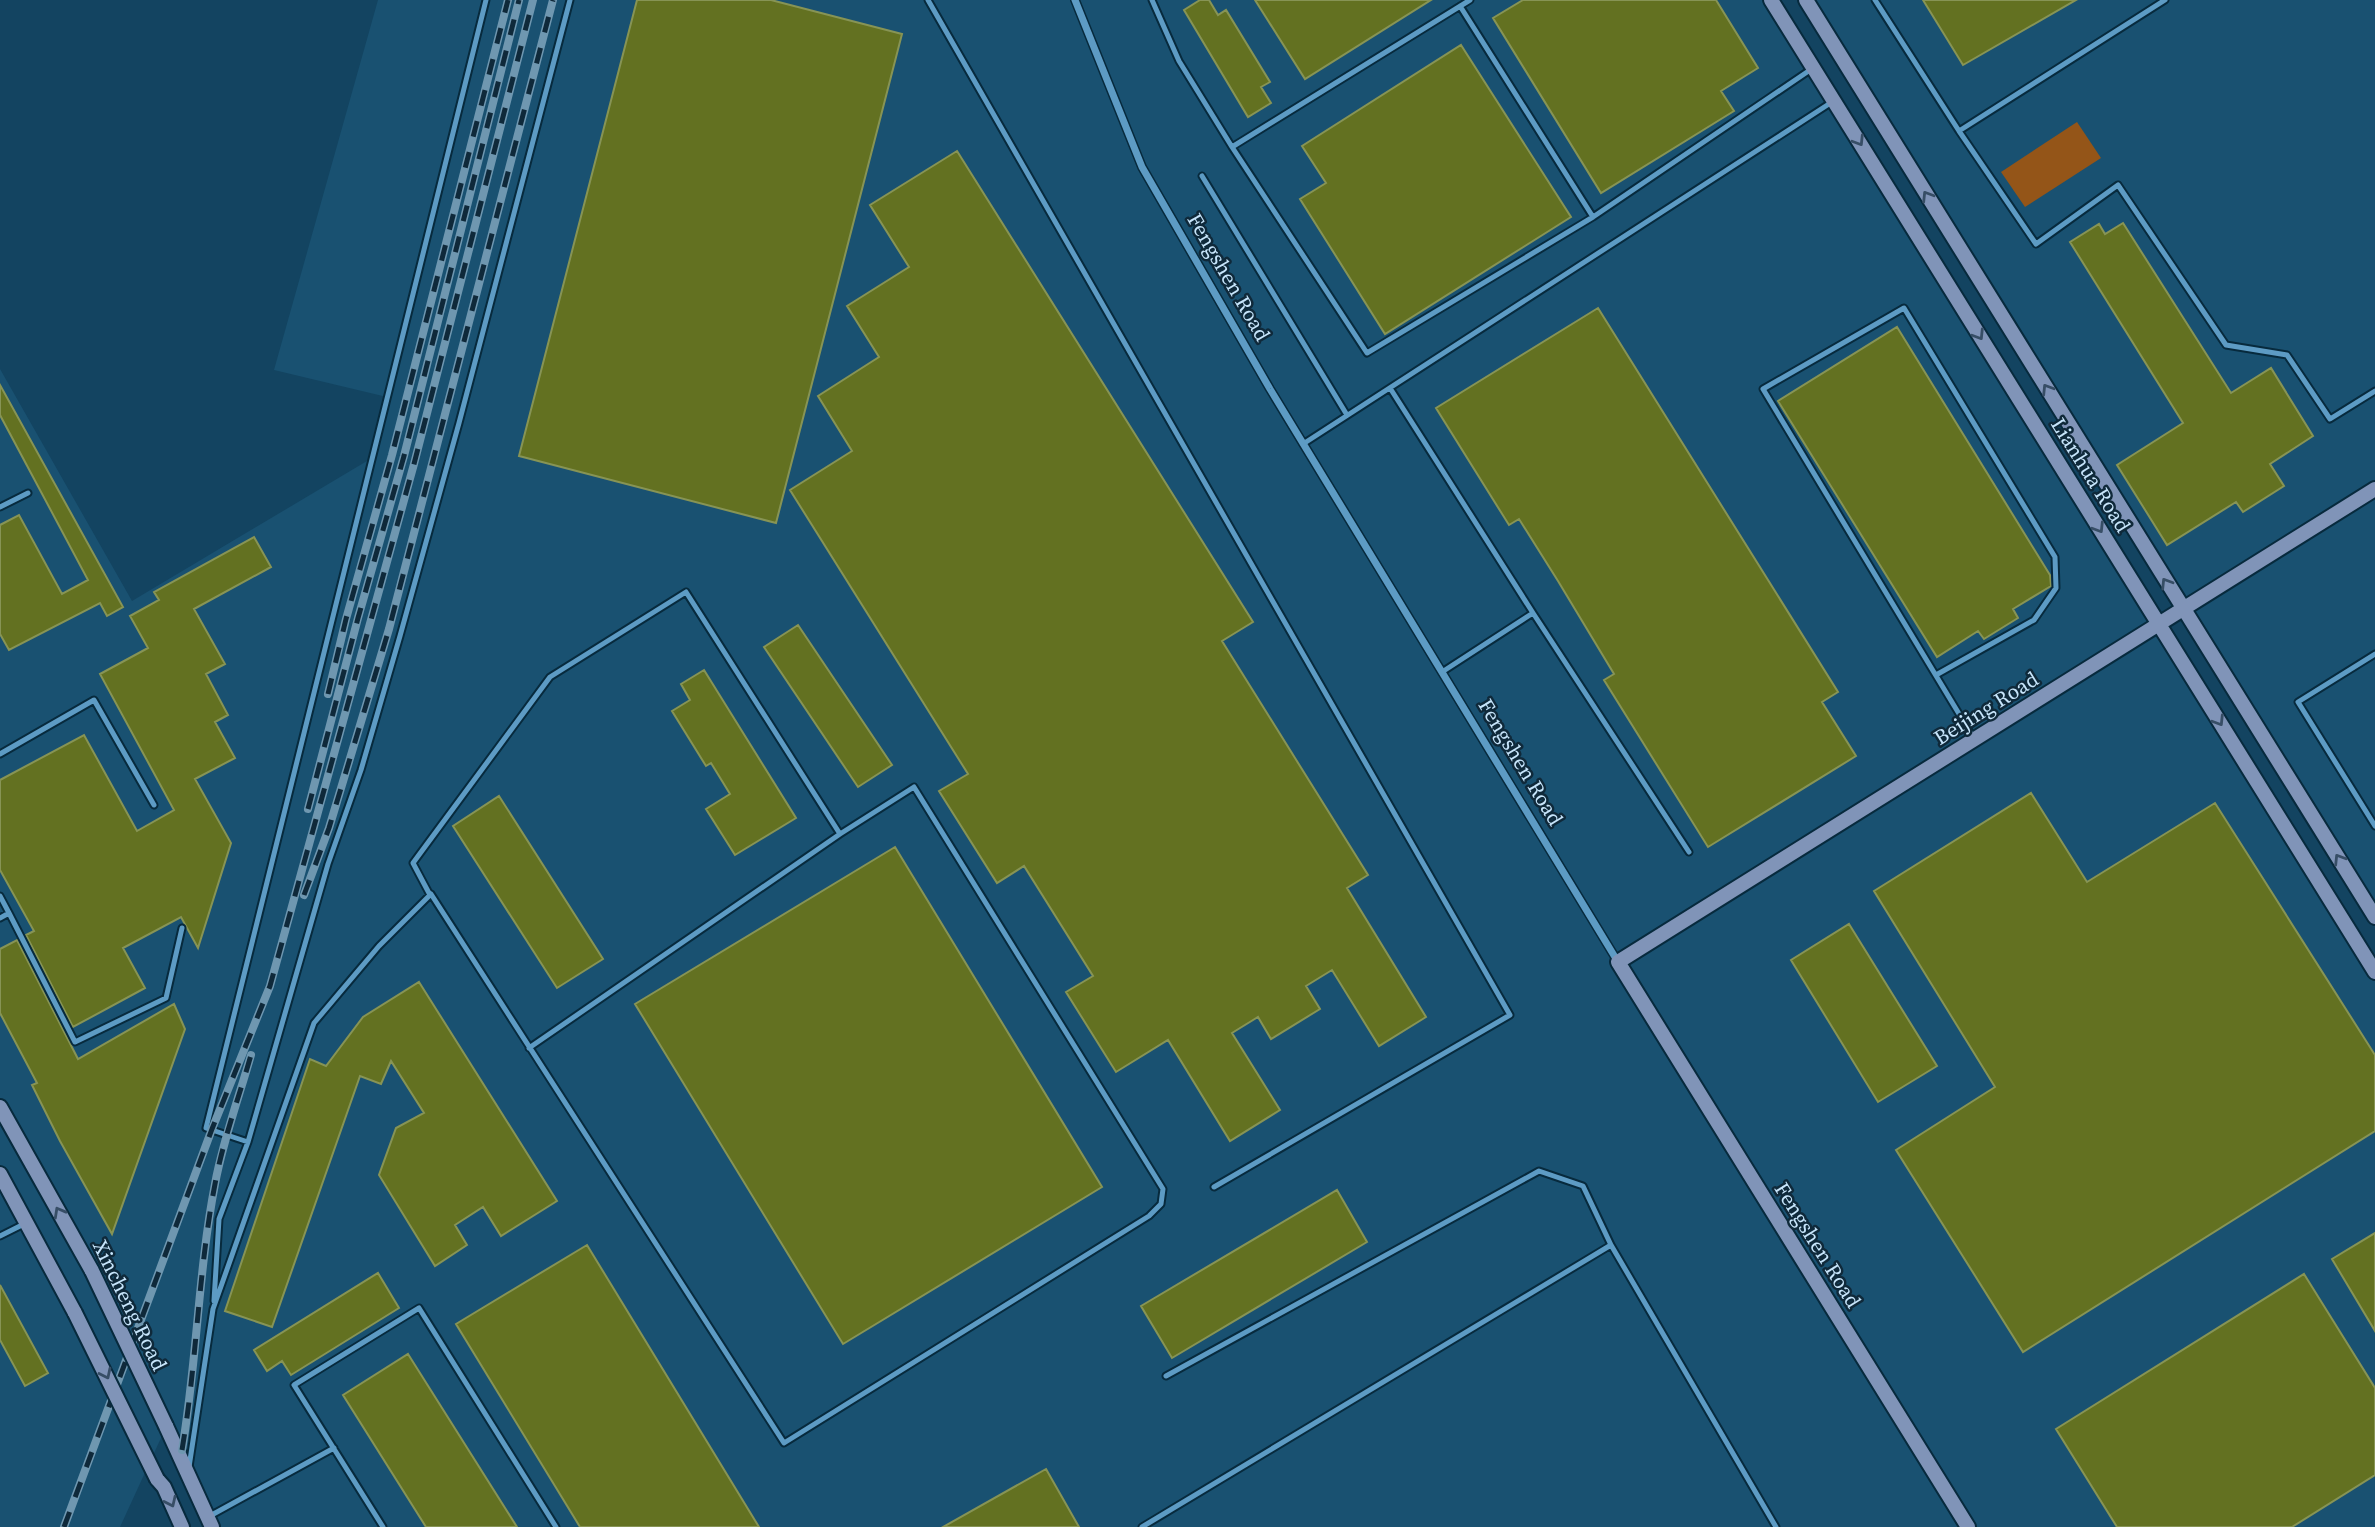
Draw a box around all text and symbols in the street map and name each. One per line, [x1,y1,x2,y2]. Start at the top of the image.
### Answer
one-way arrow [1851,134,1864,147]
one-way arrow [1922,190,1935,203]
street label: Fengshen Road [1181,208,1277,346]
one-way arrow [1970,327,1983,340]
one-way arrow [2042,384,2055,397]
street label: Lianhua Road [2044,412,2138,538]
one-way arrow [2090,520,2103,533]
one-way arrow [2161,578,2174,591]
street label: Beijing Road [1928,664,2044,752]
street label: Fengshen Road [1472,693,1570,831]
one-way arrow [2210,714,2223,727]
one-way arrow [2334,854,2347,867]
street label: Fengshen Road [1768,1177,1868,1313]
one-way arrow [54,1206,67,1219]
street label: Xincheng Road [86,1235,174,1375]
one-way arrow [97,1367,111,1379]
one-way arrow [163,1495,177,1508]

